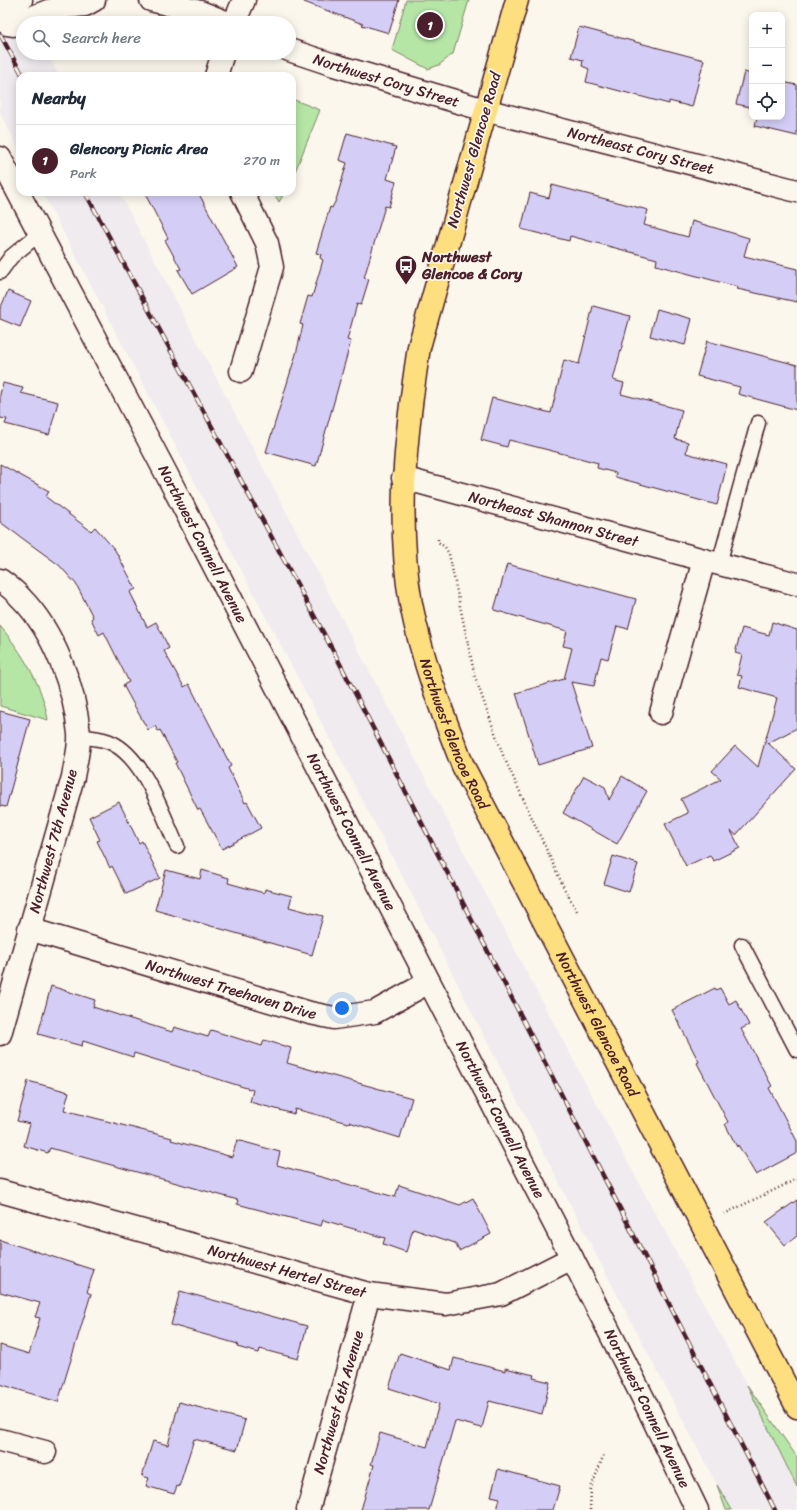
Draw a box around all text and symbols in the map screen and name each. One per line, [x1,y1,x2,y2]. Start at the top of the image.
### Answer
pin: 1 [417,10,443,40]
map controls [749,12,785,120]
button: + [749,12,785,48]
search box [16,16,296,60]
text: Search here [62,25,141,51]
icon: search [30,27,52,49]
street label: Northwest Cory Street [310,46,463,115]
button: − [749,48,785,84]
street label: Northwest Glencoe Road [439,68,509,231]
text: Nearby [32,83,86,113]
button: locate [749,84,785,120]
street label: Northeast Cory Street [565,119,717,182]
text: Glencory Picnic Area [70,136,208,162]
text: 1 [42,149,48,172]
text: 270 m [243,149,280,172]
text: Park [70,162,97,185]
place label: Northwest Glencoe & Cory [421,244,523,287]
bus stop icon: Northwest Glencoe & Cory [393,253,419,286]
street label: Northwest Connell Avenue [151,460,255,628]
street label: Northeast Shannon Street [466,483,642,555]
street label: Northwest Glencoe Road [412,655,497,815]
street label: Northwest Connell Avenue [300,748,403,916]
street label: Northwest 7th Avenue [21,766,85,916]
street label: Northwest Glencoe Road [549,946,647,1102]
street label: Northwest Treehaven Drive [143,952,319,1027]
your location [332,998,352,1018]
street label: Northwest Connell Avenue [449,1036,552,1204]
street label: Northwest Hertel Street [205,1237,370,1306]
street label: Northwest Connell Avenue [597,1324,698,1493]
street label: Northwest 6th Avenue [306,1327,371,1477]

